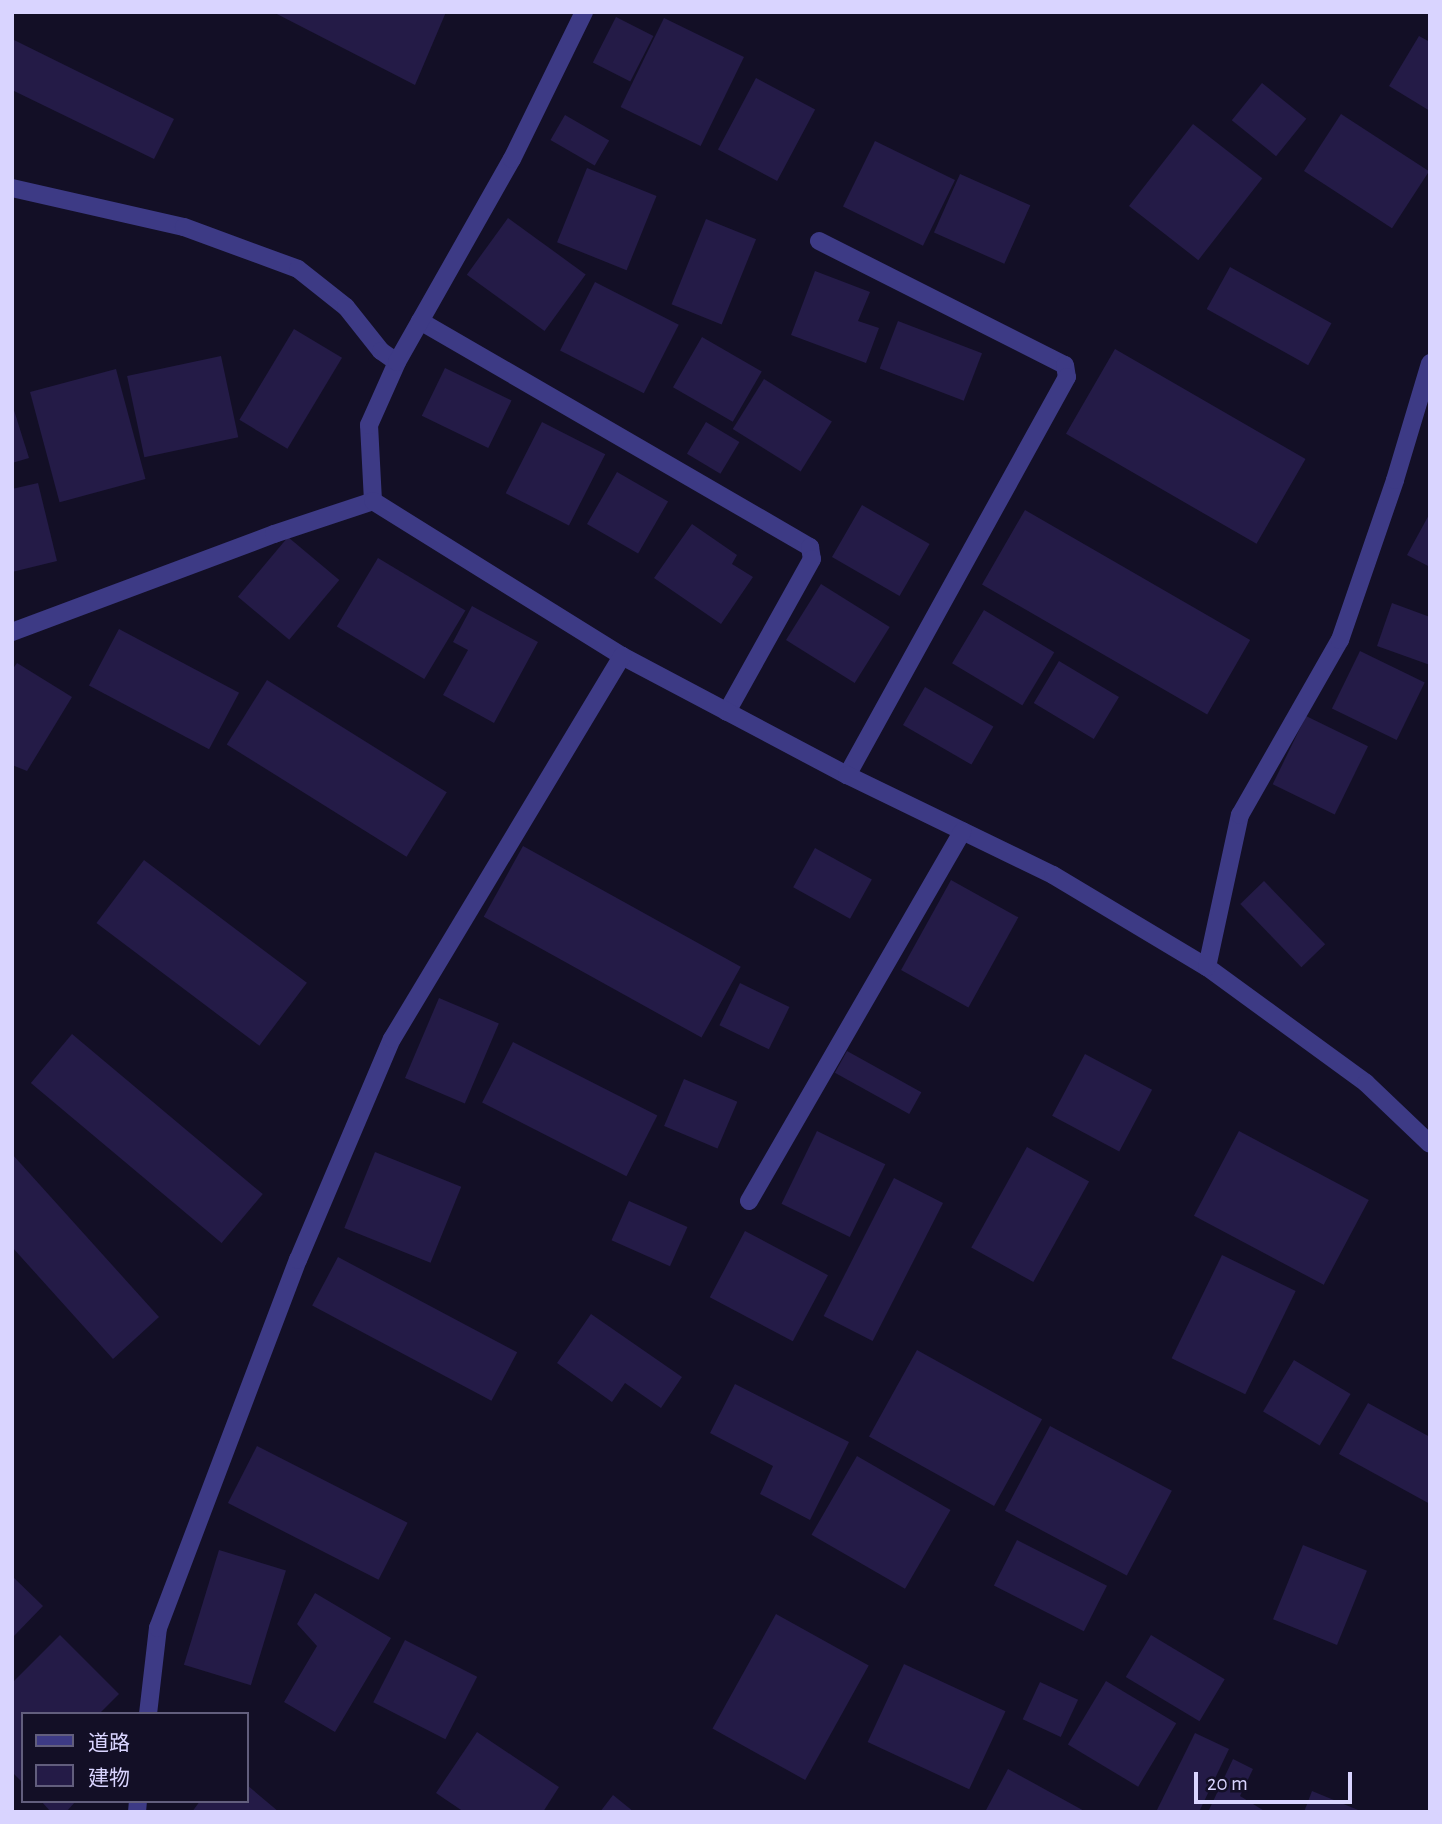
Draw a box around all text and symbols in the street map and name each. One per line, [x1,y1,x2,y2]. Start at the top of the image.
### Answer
legend [21,1712,248,1803]
text: 道路 [88,1733,130,1754]
scale bar [1197,1758,1354,1802]
text: 建物 [88,1768,130,1789]
text: 20 m [1207,1773,1248,1794]

